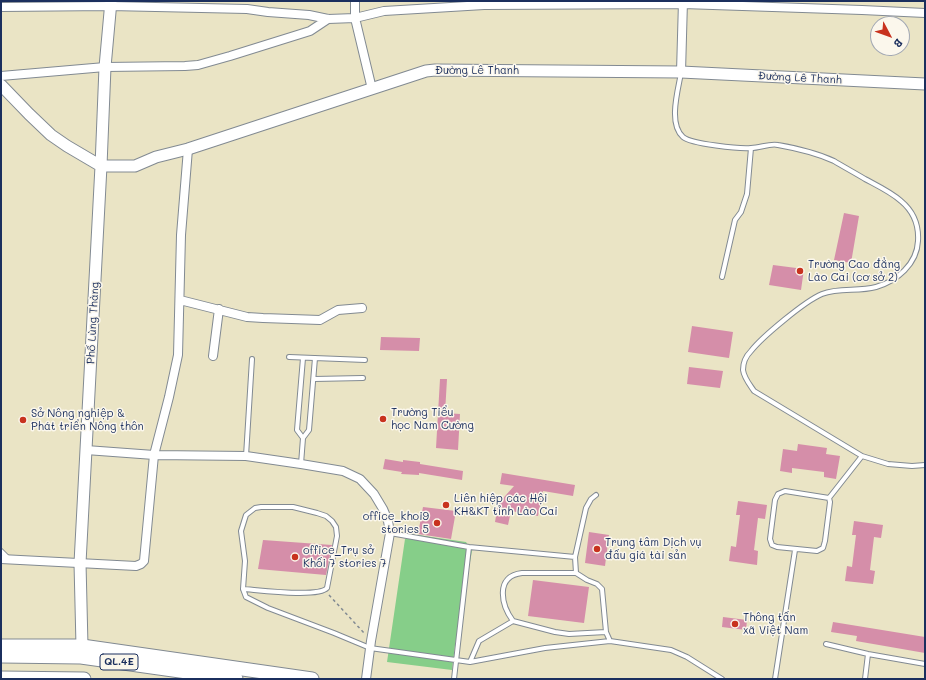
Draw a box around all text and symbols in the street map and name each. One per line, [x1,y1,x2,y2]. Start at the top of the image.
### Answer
north arrow [870,16,910,56]
text: B [891,36,907,51]
street label: Đường Lê Thanh [435,64,519,78]
street label: Đường Lê Thanh [758,69,842,87]
place label: Trường Cao đẳng Lào Cai (cơ sở 2) [808,258,900,284]
marker: Trường Cao đẳng Lào Cai (cơ sở 2) [795,266,805,276]
street label: Phố Lùng Thàng [84,281,102,365]
place label: Trường Tiểu học Nam Cường [391,406,474,432]
place label: Sở Nông nghiệp & Phát triển Nông thôn [31,407,144,433]
marker: Trường Tiểu học Nam Cường [378,414,388,424]
marker: Sở Nông nghiệp & Phát triển Nông thôn [18,415,28,425]
place label: Liên hiệp các Hội KH&KT tỉnh Lào Cai [454,492,558,518]
marker: Liên hiệp các Hội KH&KT tỉnh Lào Cai [441,500,451,510]
place label: office_khoi9 stories 5 [363,510,429,536]
marker: office_khoi9 stories 5 [432,518,442,528]
place label: Trung tâm Dịch vụ đấu giá tài sản [605,536,702,562]
place label: office_Trụ sở Khối 7 stories 7 [303,544,386,570]
marker: Trung tâm Dịch vụ đấu giá tài sản [592,544,602,554]
marker: office_Trụ sở Khối 7 stories 7 [290,552,300,562]
place label: Thông tấn xã Việt Nam [743,611,808,637]
marker: Thông tấn xã Việt Nam [730,619,740,629]
road number: QL.4E [100,654,138,670]

